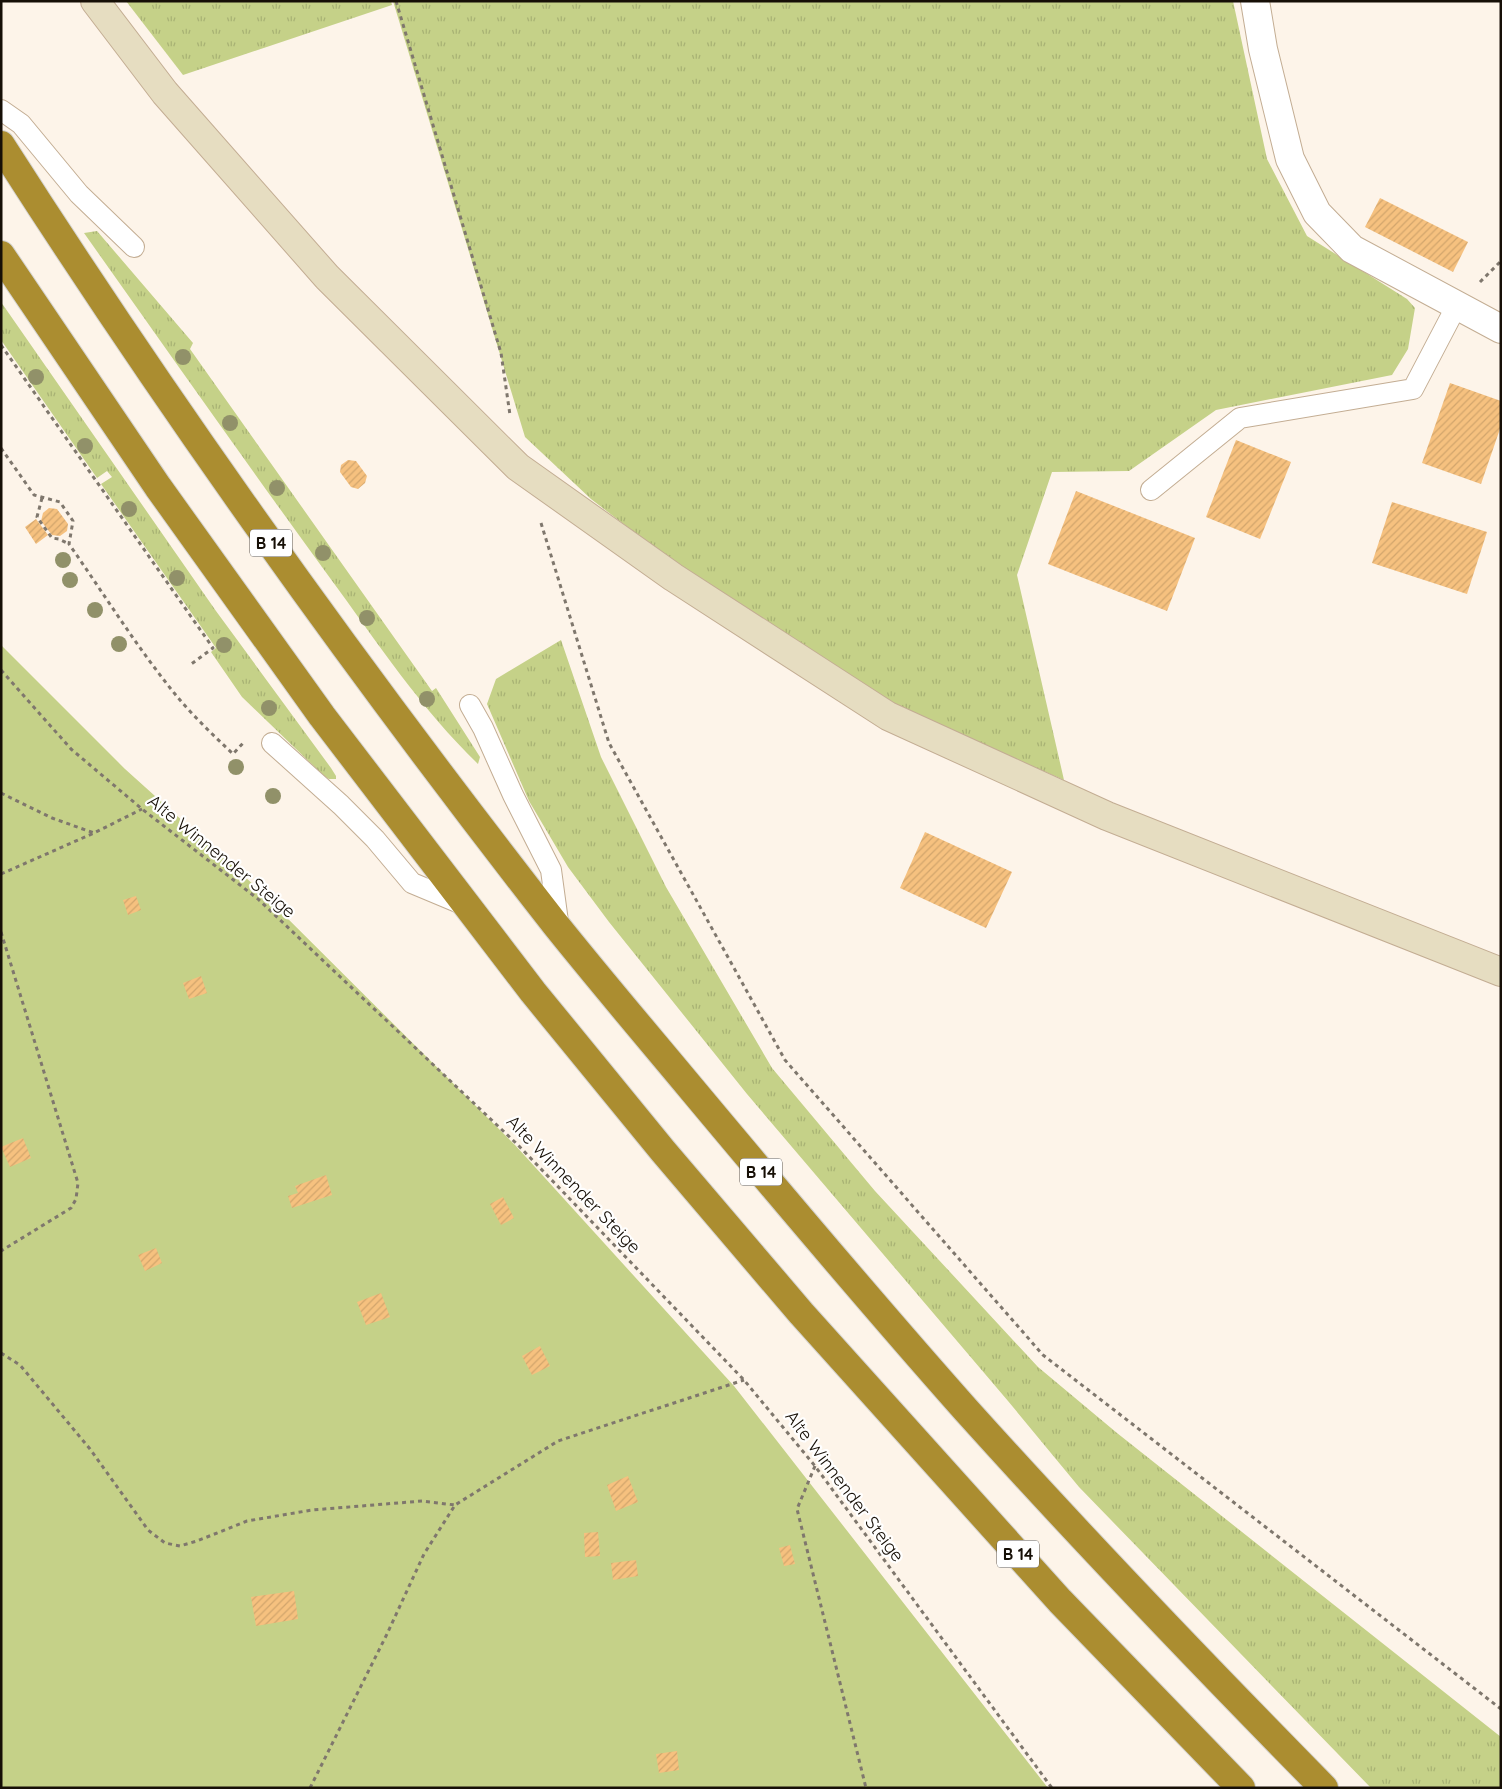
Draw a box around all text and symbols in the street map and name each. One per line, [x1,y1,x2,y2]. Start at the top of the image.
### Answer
road number: B 14 [250,530,292,556]
street label: Alte Winnender Steige [143,789,301,923]
street label: Alte Winnender Steige [502,1110,646,1258]
road number: B 14 [740,1158,782,1186]
street label: Alte Winnender Steige [781,1406,909,1566]
road number: B 14 [997,1540,1039,1568]

